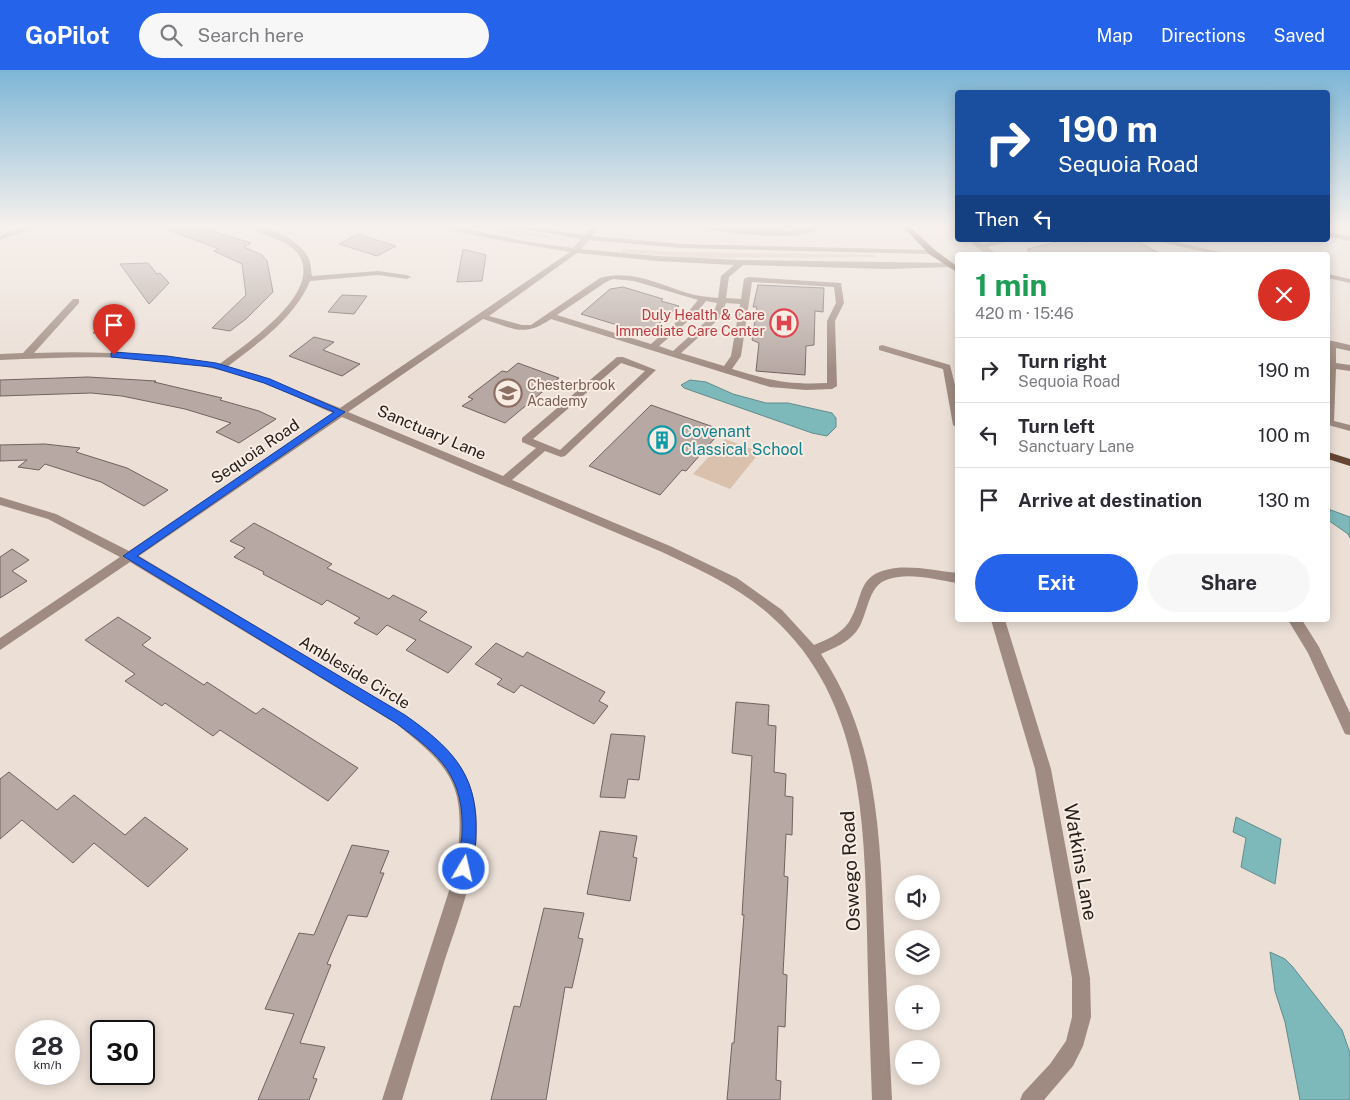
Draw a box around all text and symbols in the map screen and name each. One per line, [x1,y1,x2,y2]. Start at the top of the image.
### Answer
search box [139,13,489,58]
text: GoPilot [25,21,109,49]
icon: search [157,21,185,49]
text: Search here [197,24,304,46]
text: Map [1096,25,1133,46]
text: Directions [1161,25,1246,46]
text: Saved [1274,25,1325,46]
text: 190 m [1058,109,1158,150]
icon: right [975,110,1040,175]
text: Sequoia Road [1058,151,1199,177]
icon: left [1029,205,1057,233]
text: Then [975,208,1019,230]
text: 1 min [975,267,1047,303]
button: close [1258,269,1310,321]
pin [93,304,135,355]
text: 420 m · 15:46 [975,304,1074,323]
place label: Duly Health & Care Immediate Care Center [615,307,765,339]
hospital icon: Duly Health & Care Immediate Care Center [769,308,799,338]
icon: arrive [100,311,128,339]
text: Turn right [1018,350,1107,372]
icon: right [975,356,1003,384]
text: 190 m [1258,359,1310,381]
text: Sequoia Road [1018,372,1120,391]
place label: Chesterbrook Academy [527,377,616,409]
school or university icon: Chesterbrook Academy [493,378,523,408]
street label: Sanctuary Lane [375,401,489,464]
street label: Sequoia Road [208,415,303,488]
text: Turn left [1018,415,1095,437]
icon: left [975,421,1003,449]
place label: Covenant Classical School [681,422,803,459]
text: 100 m [1258,424,1310,446]
building icon: Covenant Classical School [647,425,677,455]
text: Sanctuary Lane [1018,437,1134,456]
icon: arrive [975,486,1003,514]
text: Arrive at destination [1018,489,1202,511]
text: 130 m [1258,489,1310,511]
button: Exit [975,554,1138,612]
button: Share [1148,554,1310,612]
street label: Ambleside Circle [296,632,414,713]
street label: Watkins Lane [1060,802,1102,922]
street label: Oswego Road [836,810,864,932]
position arrow [437,842,489,894]
map controls [895,875,940,1085]
button: sound [895,875,940,920]
button: layers [895,930,940,975]
button: + [895,985,940,1030]
speed limit sign: 30 [90,1020,155,1085]
text: 28 [31,1031,64,1061]
button: − [895,1040,940,1085]
text: km/h [33,1058,62,1072]

